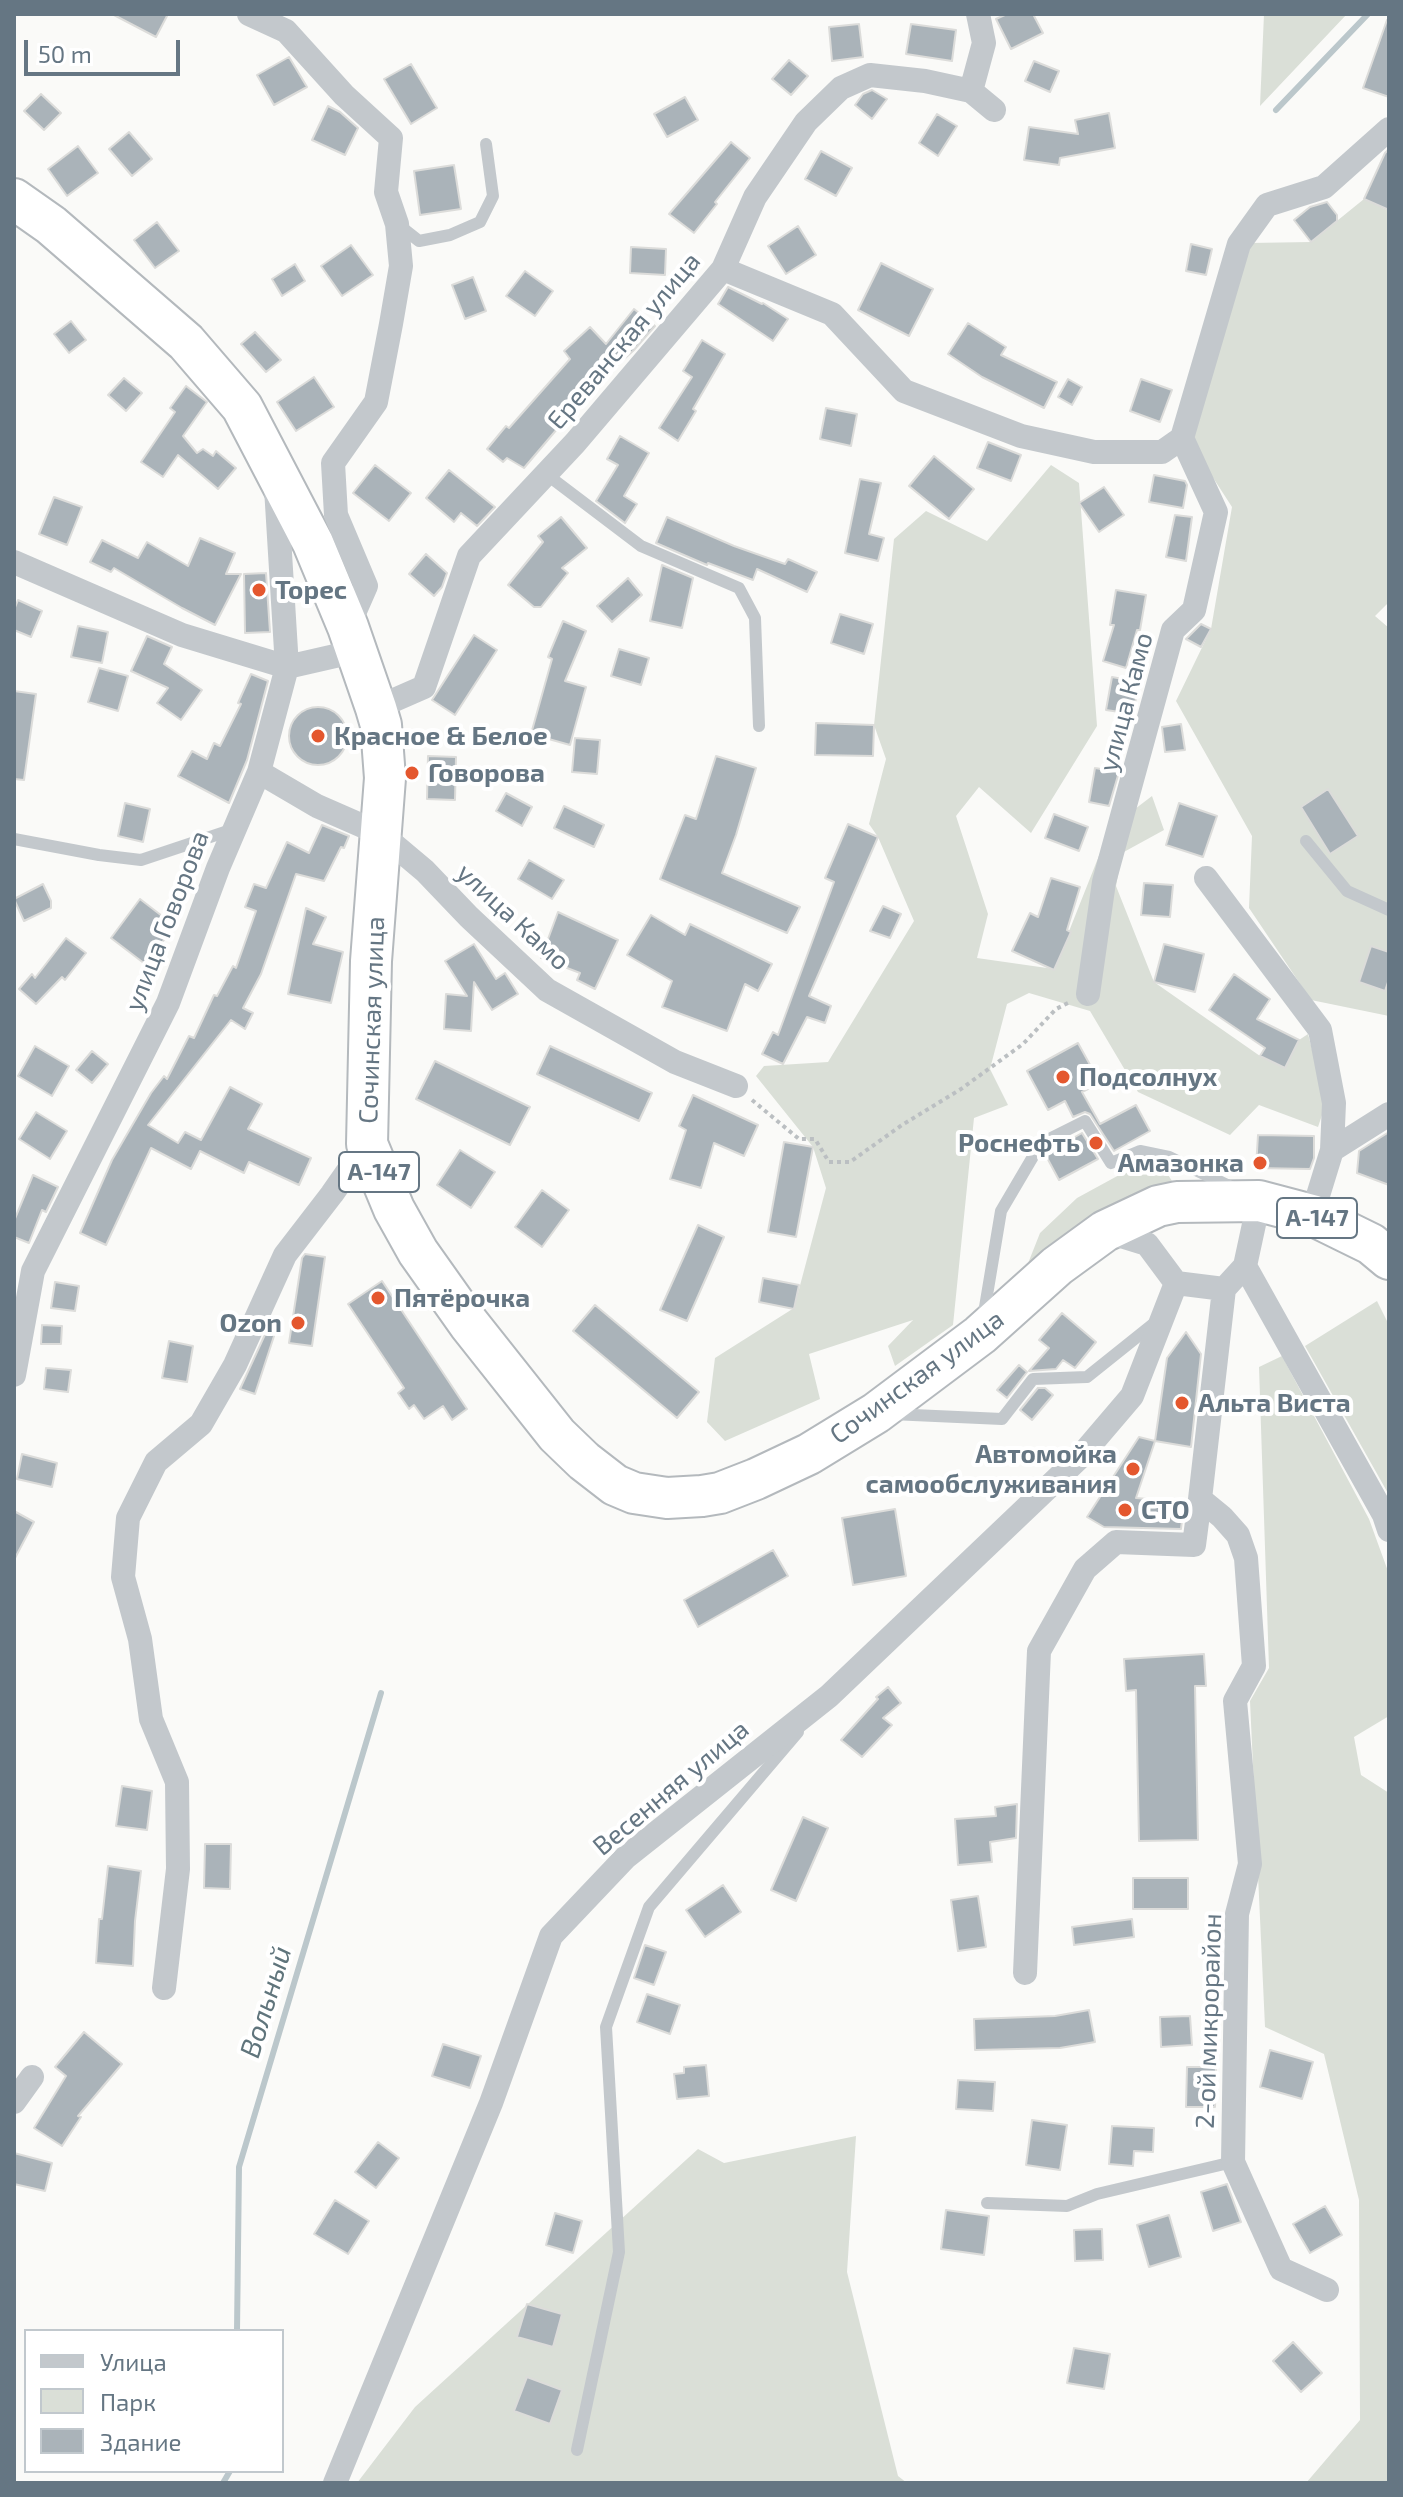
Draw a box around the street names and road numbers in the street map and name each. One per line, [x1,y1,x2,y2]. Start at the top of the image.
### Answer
street label: Ереванская улица [541,246,707,436]
street label: улица Камо [1092,629,1160,775]
street label: улица Говорова [118,826,216,1016]
street label: улица Камо [450,857,576,977]
street label: Сочинская улица [353,916,391,1124]
road number: А-147 [339,1152,419,1192]
road number: А-147 [1277,1198,1357,1238]
street label: Сочинская улица [824,1303,1010,1451]
street label: Весенняя улица [587,1714,755,1862]
street label: 2-ой микрорайон [1190,1913,1228,2129]

